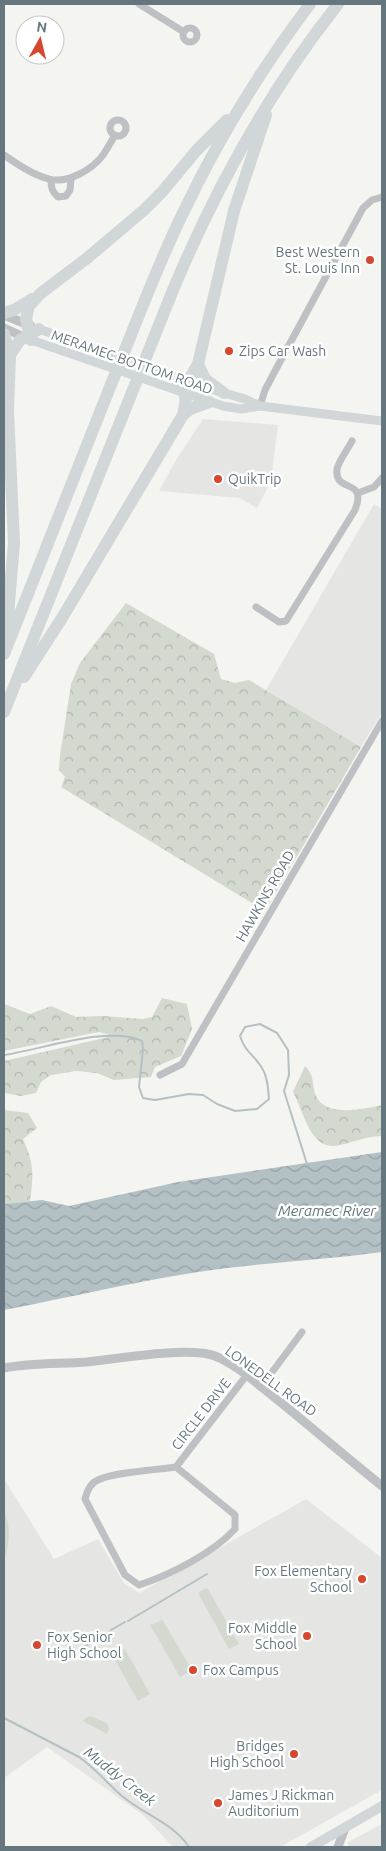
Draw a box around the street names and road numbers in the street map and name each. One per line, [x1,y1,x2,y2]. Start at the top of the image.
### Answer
street label: MERAMEC BOTTOM ROAD [49,327,215,397]
street label: HAWKINS ROAD [232,847,298,944]
street label: LONEDELL ROAD [222,1342,320,1420]
street label: CIRCLE DRIVE [168,1375,234,1453]

